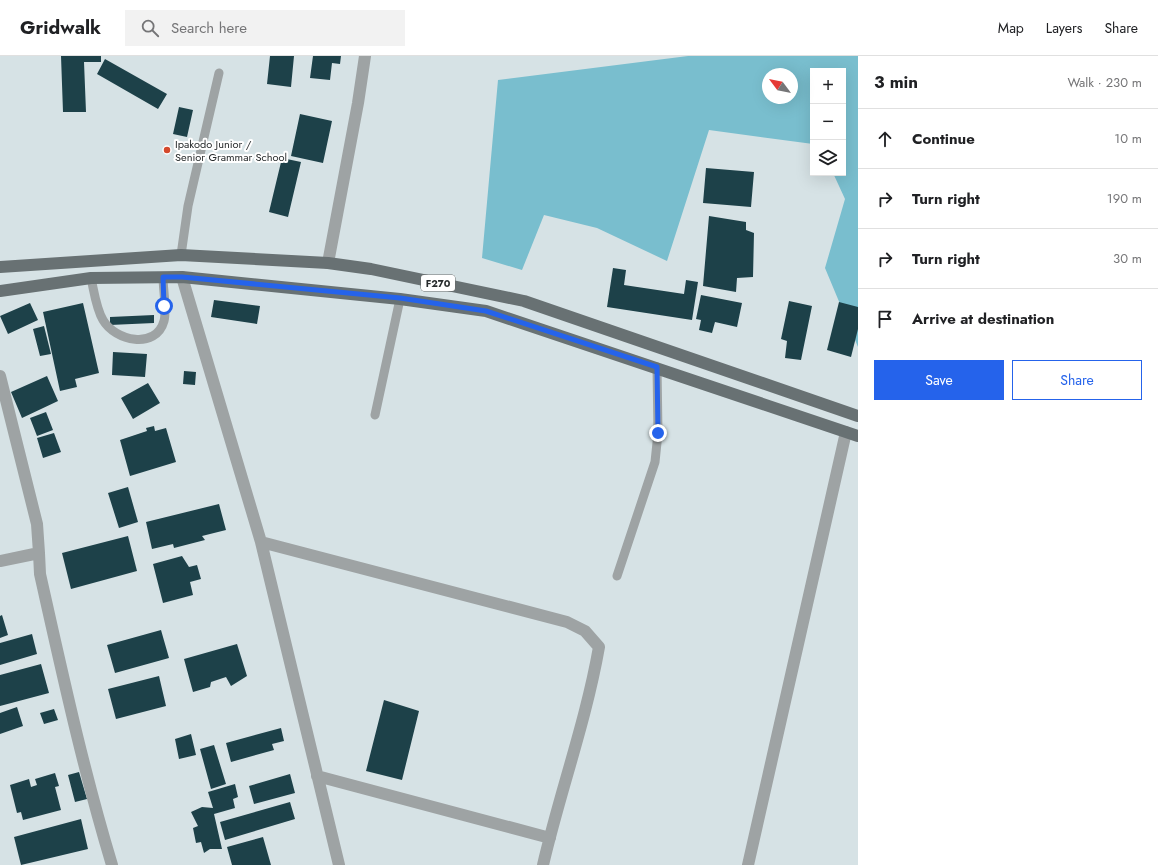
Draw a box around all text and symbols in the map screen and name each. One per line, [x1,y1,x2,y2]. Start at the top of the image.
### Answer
search box [125,10,405,46]
text: Gridwalk [20,14,101,41]
icon: search [139,17,161,39]
text: Search here [171,17,247,39]
text: Map [998,18,1024,38]
text: Layers [1046,18,1082,38]
text: Share [1104,18,1138,38]
north arrow [762,68,798,104]
map controls [810,68,846,176]
button: + [810,68,846,104]
text: 3 min [874,70,918,94]
text: Walk · 230 m [1067,73,1142,92]
button: − [810,104,846,140]
icon: ahead [874,128,896,150]
text: Continue [912,128,975,150]
text: 10 m [1114,129,1142,148]
place label: Ipakodo Junior / Senior Grammar School [175,136,287,165]
button: layers [810,140,846,176]
marker: Ipakodo Junior / Senior Grammar School [162,145,172,155]
icon: right [874,188,896,210]
text: Turn right [912,188,980,210]
text: 190 m [1107,189,1142,208]
icon: right [874,248,896,270]
text: Turn right [912,248,980,270]
text: 30 m [1113,249,1142,268]
road number: F270 [421,275,455,291]
route start [155,297,173,315]
icon: arrive [874,308,896,330]
text: Arrive at destination [912,308,1054,330]
button: Save [874,360,1004,400]
button: Share [1012,360,1142,400]
route end [649,424,667,442]

